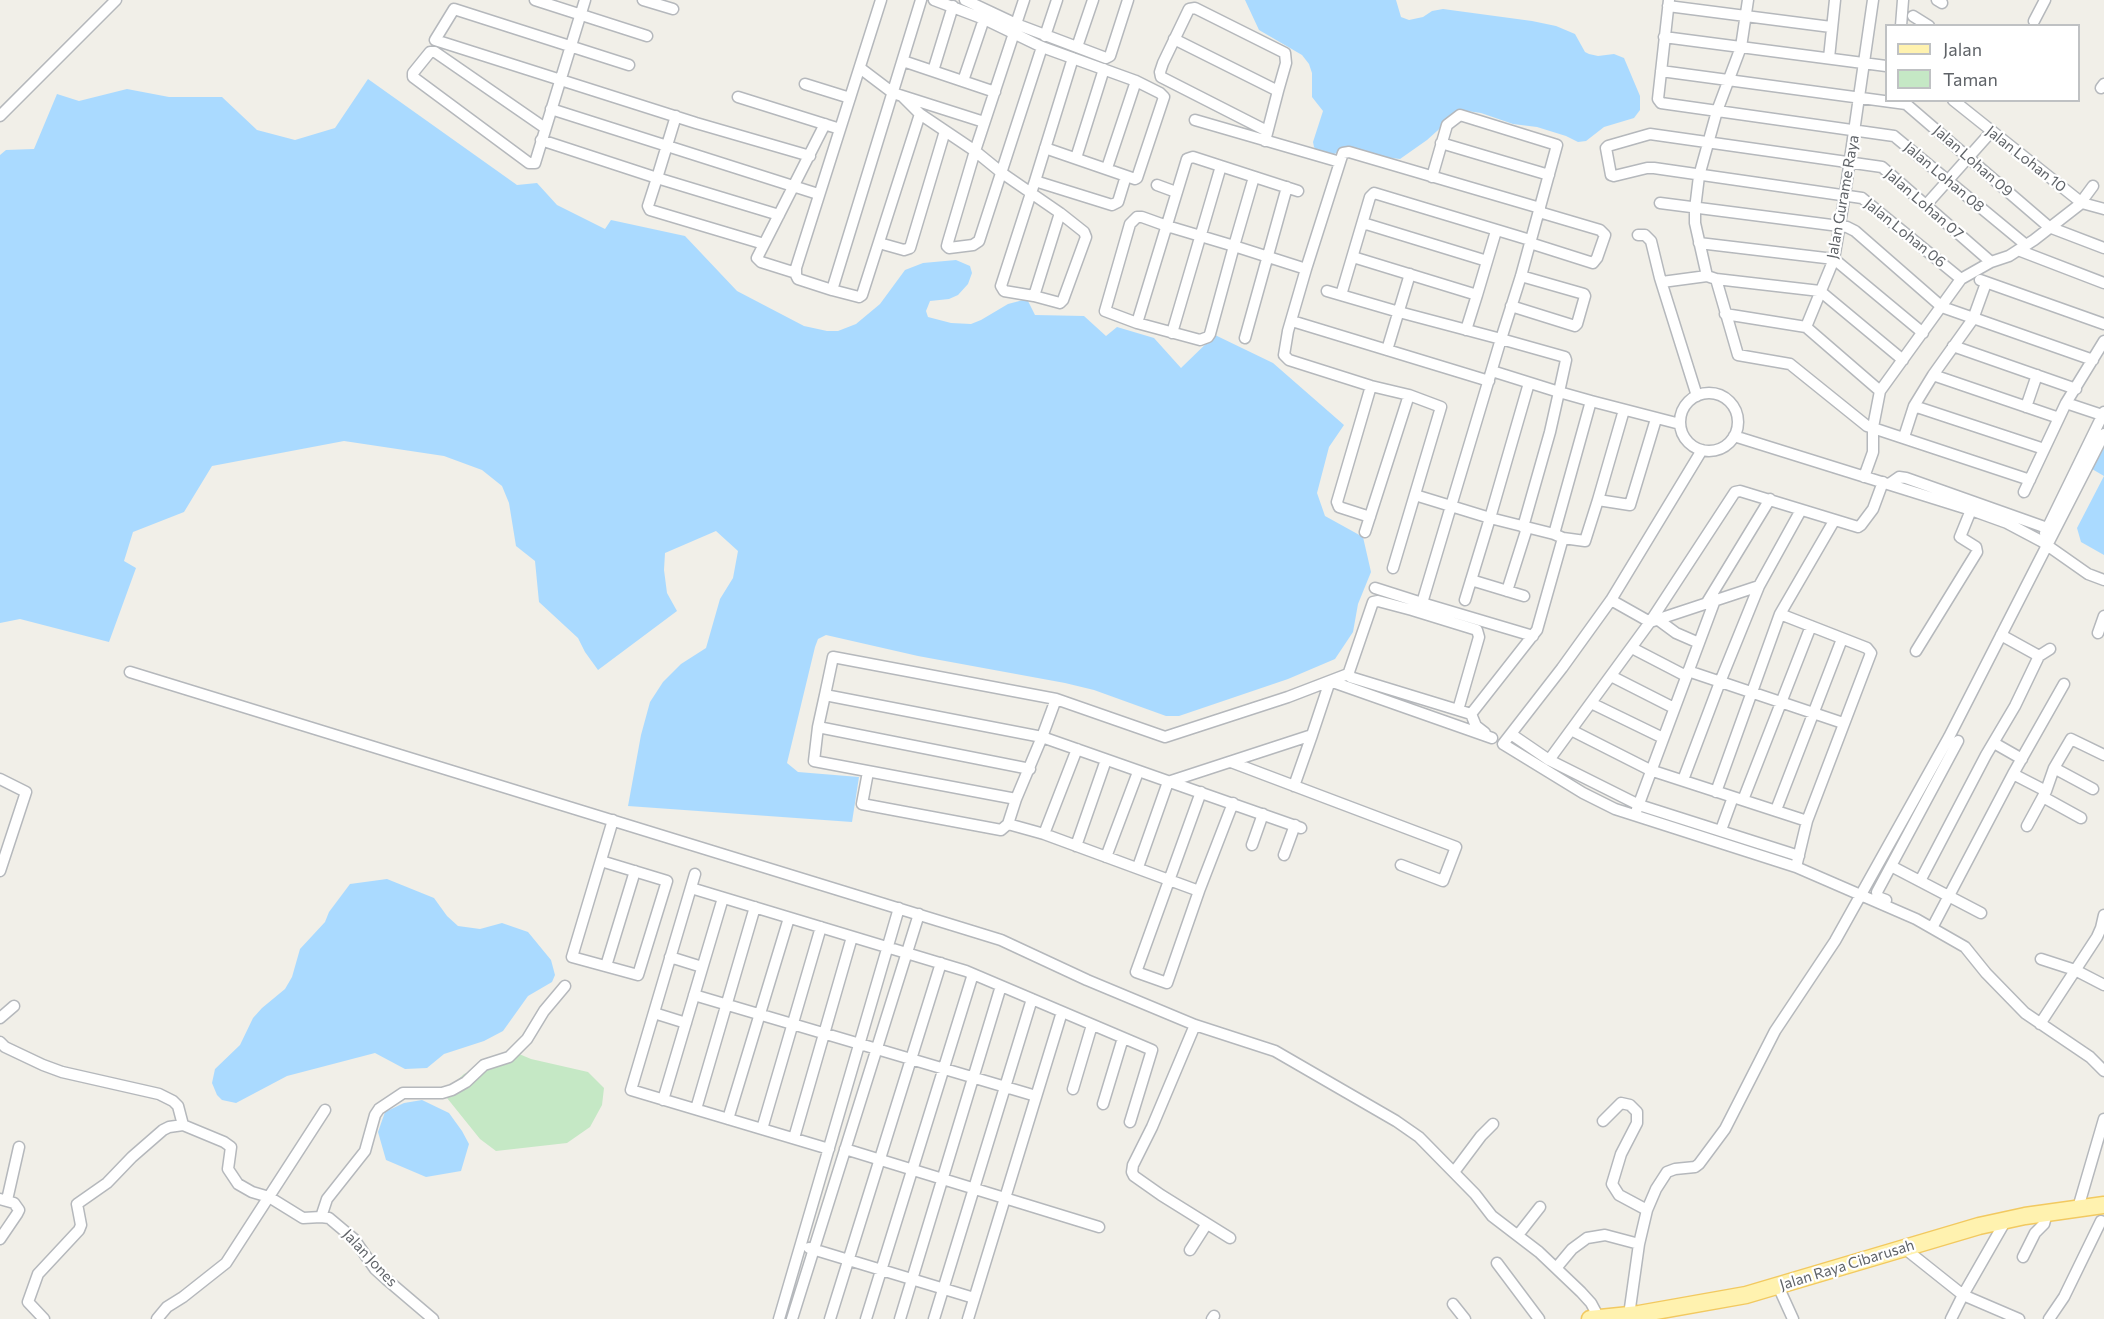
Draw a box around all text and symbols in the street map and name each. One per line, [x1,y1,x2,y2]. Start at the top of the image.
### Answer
legend [1885,24,2080,102]
text: Jalan [1943,38,1982,60]
text: Taman [1943,68,1998,90]
street label: Jalan Lohan 09 [1929,122,2017,200]
street label: Jalan Lohan 10 [1982,122,2070,196]
street label: Jalan Gurame Raya [1823,134,1863,260]
street label: Jalan Lohan 08 [1900,138,1988,216]
street label: Jalan Lohan 07 [1881,165,1967,243]
street label: Jalan Lohan 06 [1861,195,1949,271]
street label: Jalan Jones [339,1226,401,1290]
street label: Jalan Raya Cibarusah [1778,1236,1916,1294]

